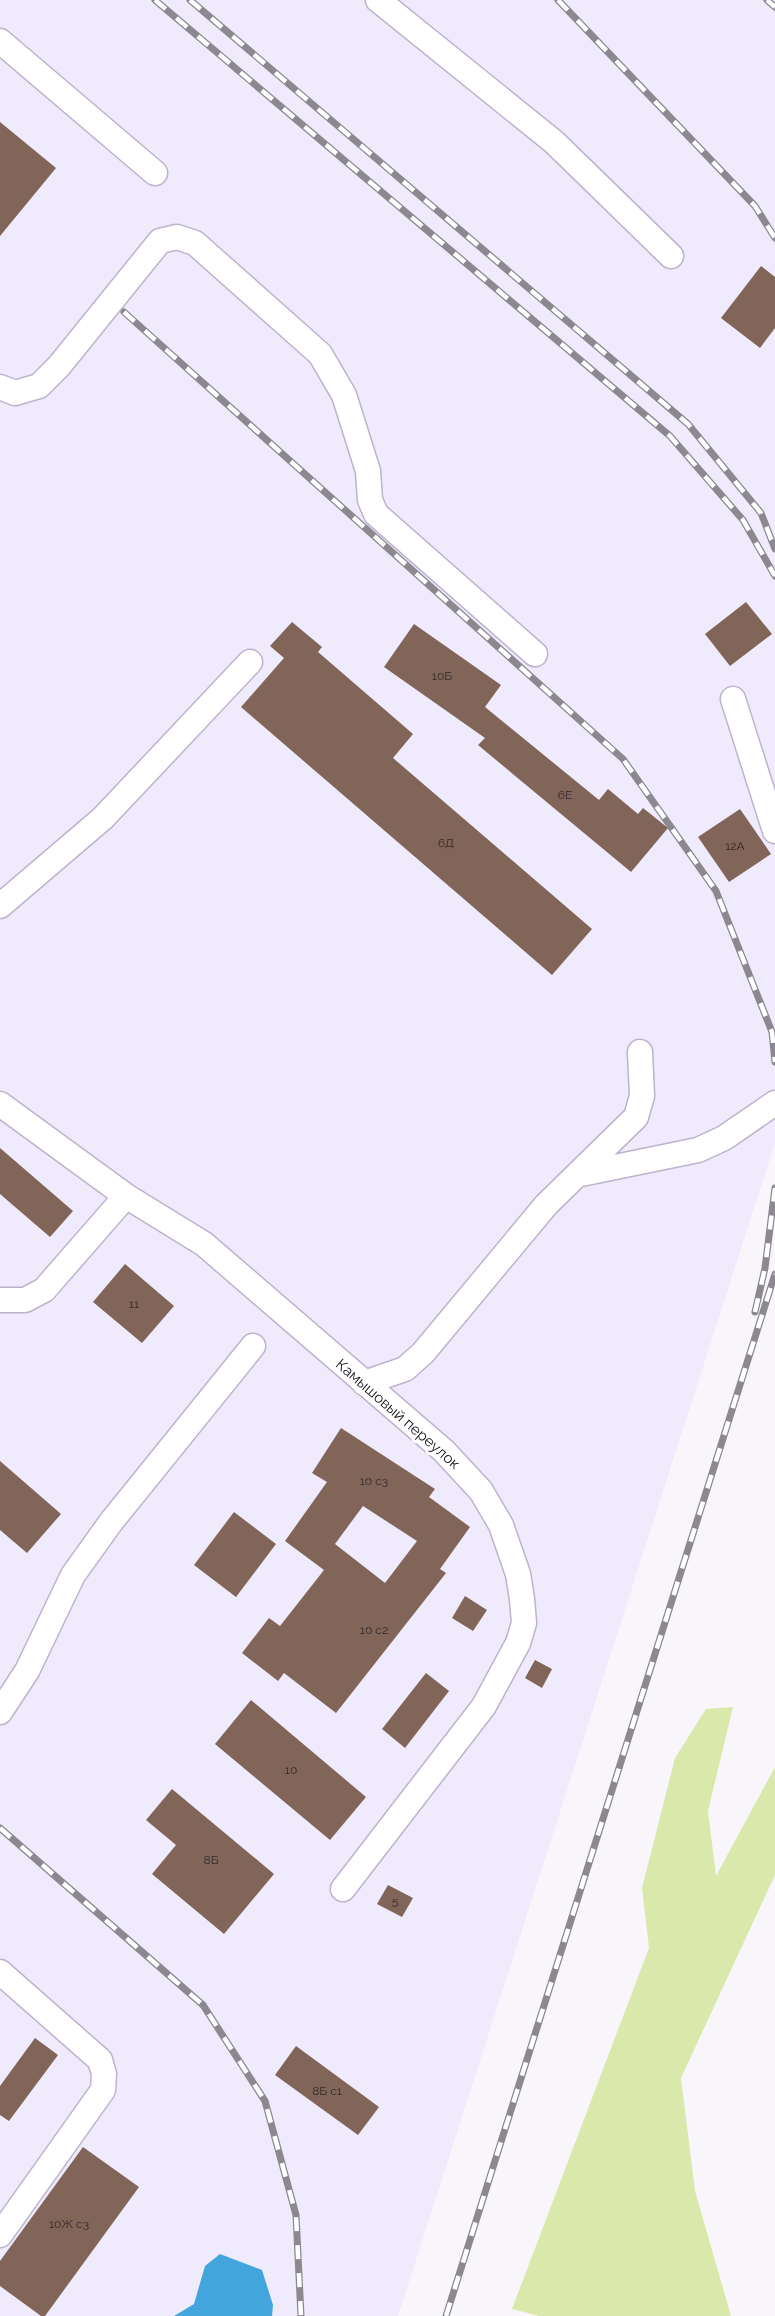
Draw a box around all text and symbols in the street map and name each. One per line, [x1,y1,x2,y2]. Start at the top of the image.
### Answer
house number: 10Б [432,669,452,683]
house number: 6Е [558,788,572,802]
house number: 6Д [438,836,454,850]
house number: 12А [725,839,745,853]
house number: 11 [129,1297,139,1311]
street label: Камышовый переулок [332,1355,464,1473]
house number: 10 с3 [360,1474,388,1488]
house number: 10 с2 [360,1623,388,1637]
house number: 10 [285,1763,297,1777]
house number: 8Б [204,1853,219,1867]
house number: 5 [392,1894,399,1908]
house number: 8Б с1 [312,2084,342,2098]
house number: 10Ж с3 [49,2217,89,2231]

